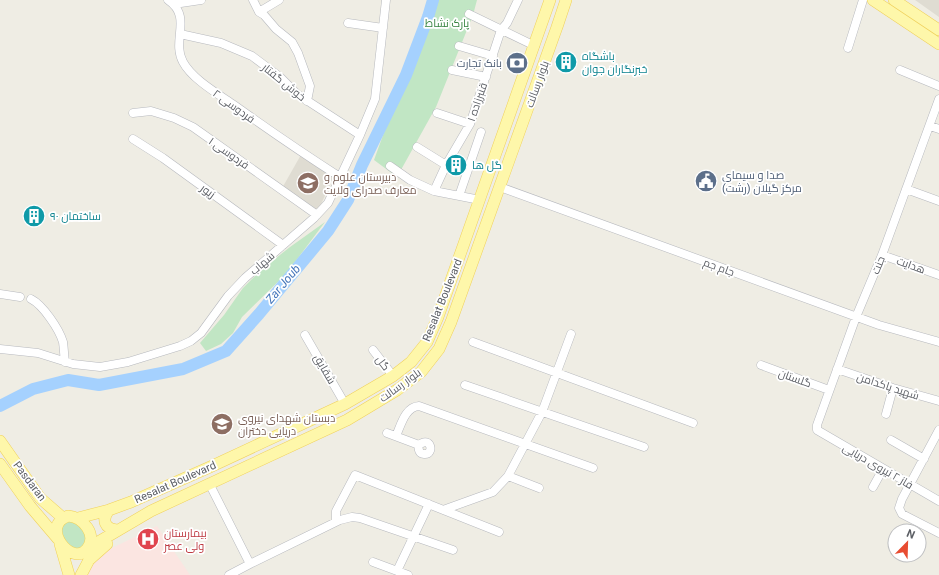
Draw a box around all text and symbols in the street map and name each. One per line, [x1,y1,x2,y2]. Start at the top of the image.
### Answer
park label: پارک نشاط [425,17,469,30]
building icon: باشگاه خبرنگاران جوان [553,49,579,75]
bank icon: بانک تجارت [504,50,530,76]
place label: باشگاه خبرنگاران جوان [582,50,647,76]
place label: بانک تجارت [457,57,502,70]
street label: بلوار رسالت [523,59,552,109]
street label: خوش گفتار [258,60,308,104]
street label: قنبرزاده ۱ [465,81,490,123]
street label: فردوسی ۲ [210,87,257,126]
street label: فردوسی ۱ [206,135,251,172]
building icon: گل ها [443,152,469,178]
place label: گل ها [472,159,502,172]
public building icon: صدا و سیمای مرکز گیلان (رشت) [693,168,719,194]
place label: صدا و سیمای مرکز گیلان (رشت) [722,169,802,195]
school or university icon: دبیرستان علوم و معارف صدرای ولایت [295,170,321,196]
place label: دبیرستان علوم و معارف صدرای ولایت [324,171,417,197]
street label: زیور [197,181,218,201]
building icon: ساختمان ۹۰ [21,203,47,229]
place label: ساختمان ۹۰ [50,210,101,223]
street label: شهاب [247,249,277,278]
street label: جنت [869,254,888,276]
street label: هدایت [895,254,927,277]
street label: جام جم [701,256,736,280]
street label: Resalat Boulevard [420,257,465,343]
water label: Zar Joub [262,261,304,307]
street label: شقایق [311,352,338,386]
street label: گل [373,353,392,373]
street label: بلوار رسالت [377,366,424,405]
street label: گلستان [777,367,813,390]
street label: شهید پاکدامن [855,370,921,403]
school or university icon: دبستان شهدای نیروی دریایی دختران [209,411,235,437]
place label: دبستان شهدای نیروی دریایی دختران [238,412,335,438]
street label: فاز ۲ نیروی دریایی [840,441,915,492]
street label: Pasdaran [10,459,49,504]
street label: Resalat Boulevard [132,459,218,506]
north arrow [887,523,927,563]
hospital icon: بیمارستان ولی عصر [135,526,161,552]
place label: بیمارستان ولی عصر [163,527,207,553]
text: N [905,527,917,542]

